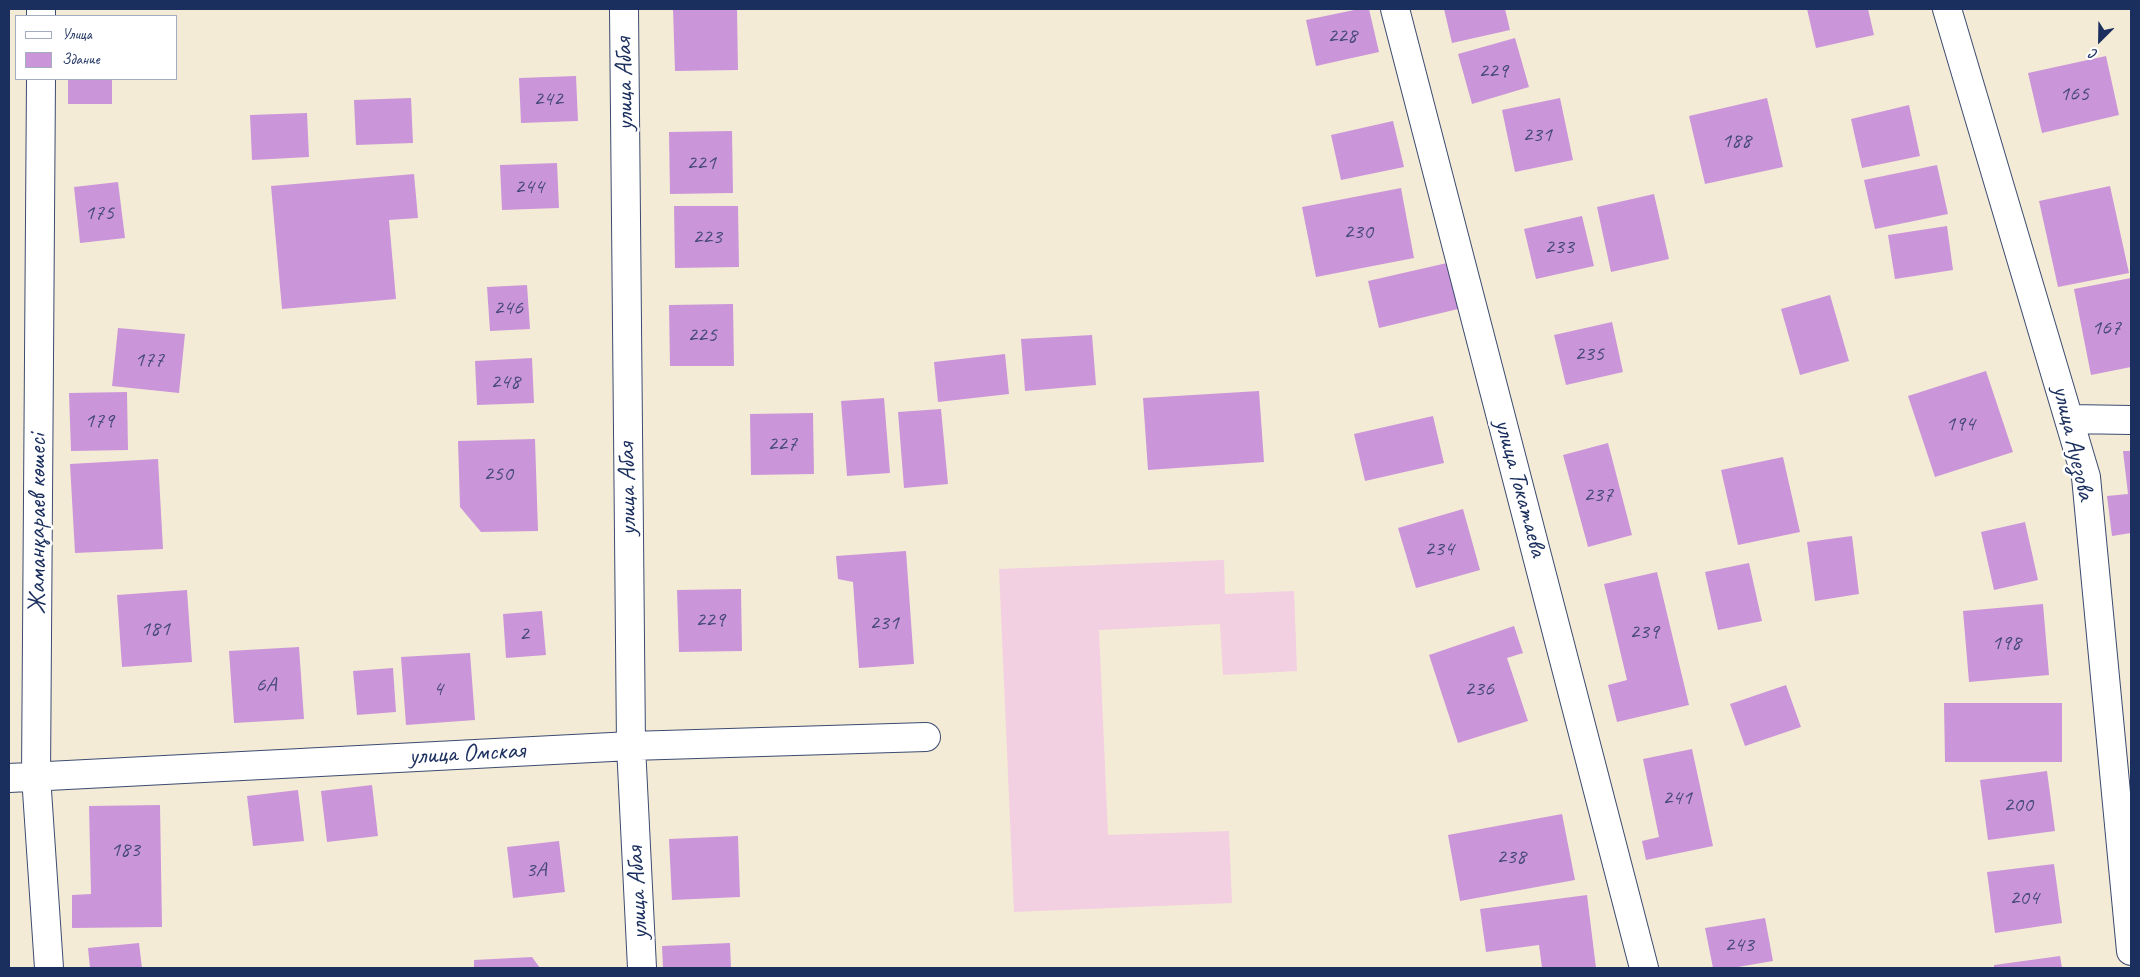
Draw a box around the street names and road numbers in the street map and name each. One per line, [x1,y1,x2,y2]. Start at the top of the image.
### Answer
street label: улица Абая [609,37,641,131]
street label: улица Ауезова [2045,383,2101,503]
street label: улица Токатаева [1487,416,1553,560]
street label: Жаманқараев көшесі [23,434,53,614]
street label: улица Абая [612,442,644,536]
street label: улица Омская [408,736,526,772]
street label: улица Абая [621,846,655,940]

